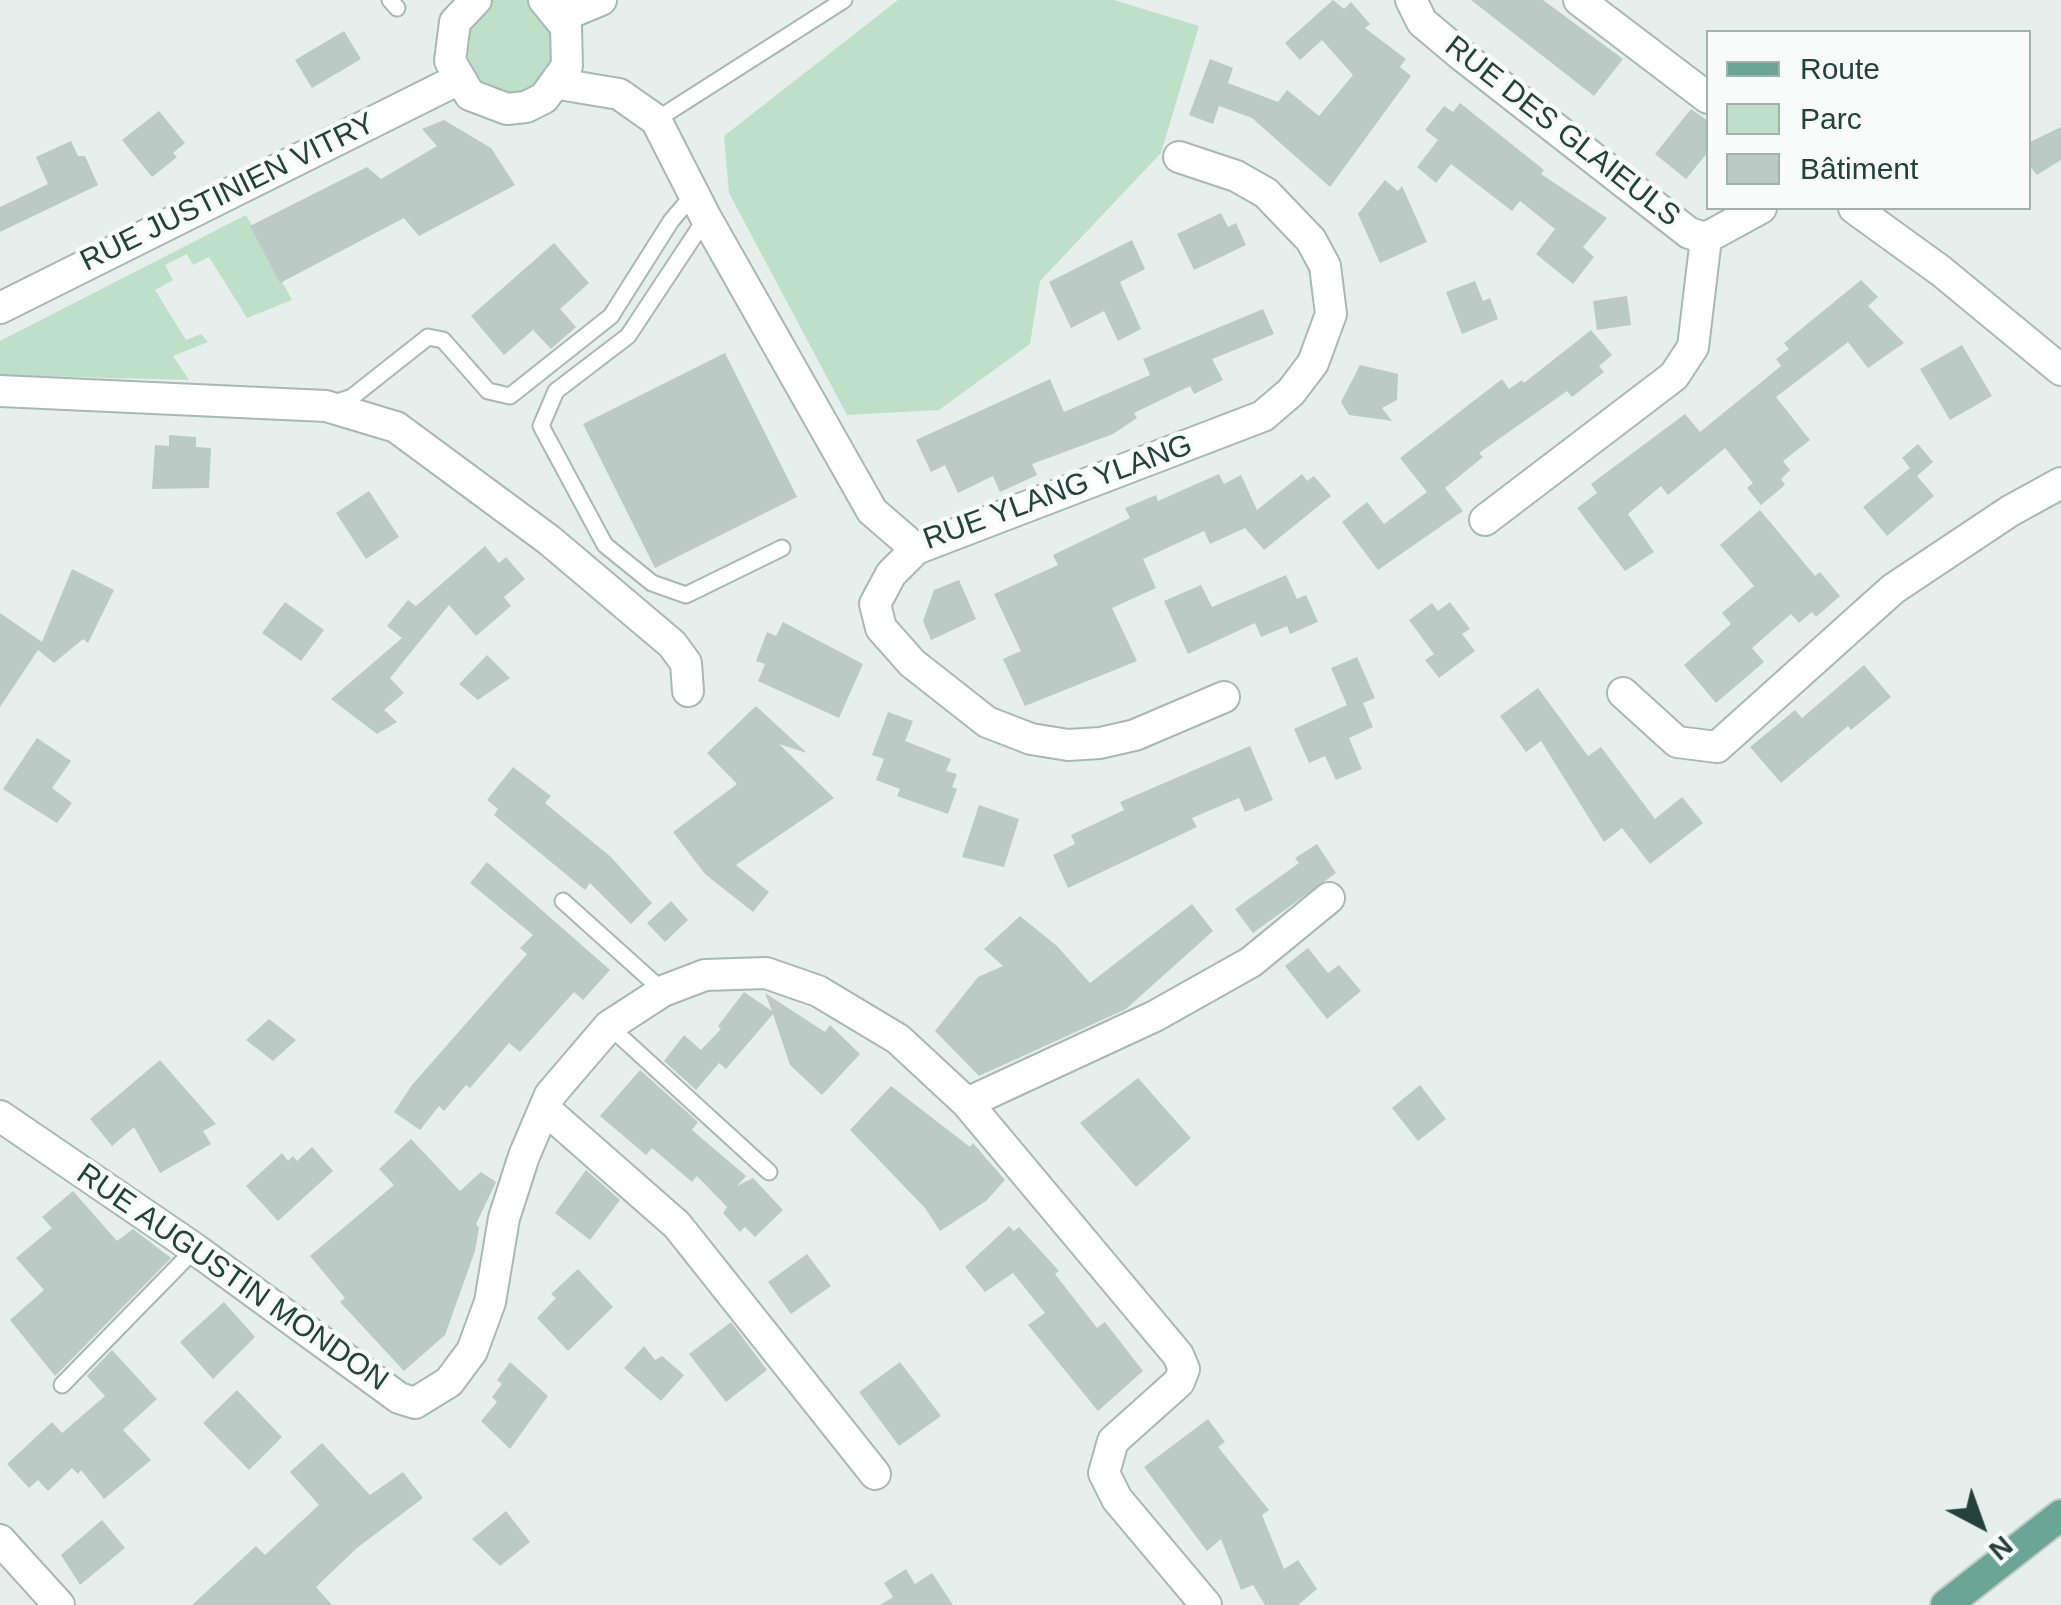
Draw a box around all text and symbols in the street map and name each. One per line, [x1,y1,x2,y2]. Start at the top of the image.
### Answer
street label: RUE DES GLAIEULS [1437,29,1687,235]
legend [1706,30,2031,210]
text: Route [1800,52,1880,85]
text: Parc [1800,102,1862,135]
street label: RUE JUSTINIEN VITRY [75,106,381,280]
text: Bâtiment [1800,152,1918,185]
street label: RUE YLANG YLANG [919,428,1197,558]
street label: RUE AUGUSTIN MONDON [69,1157,395,1399]
north arrow [1931,1475,2031,1575]
text: N [1983,1530,2019,1566]

